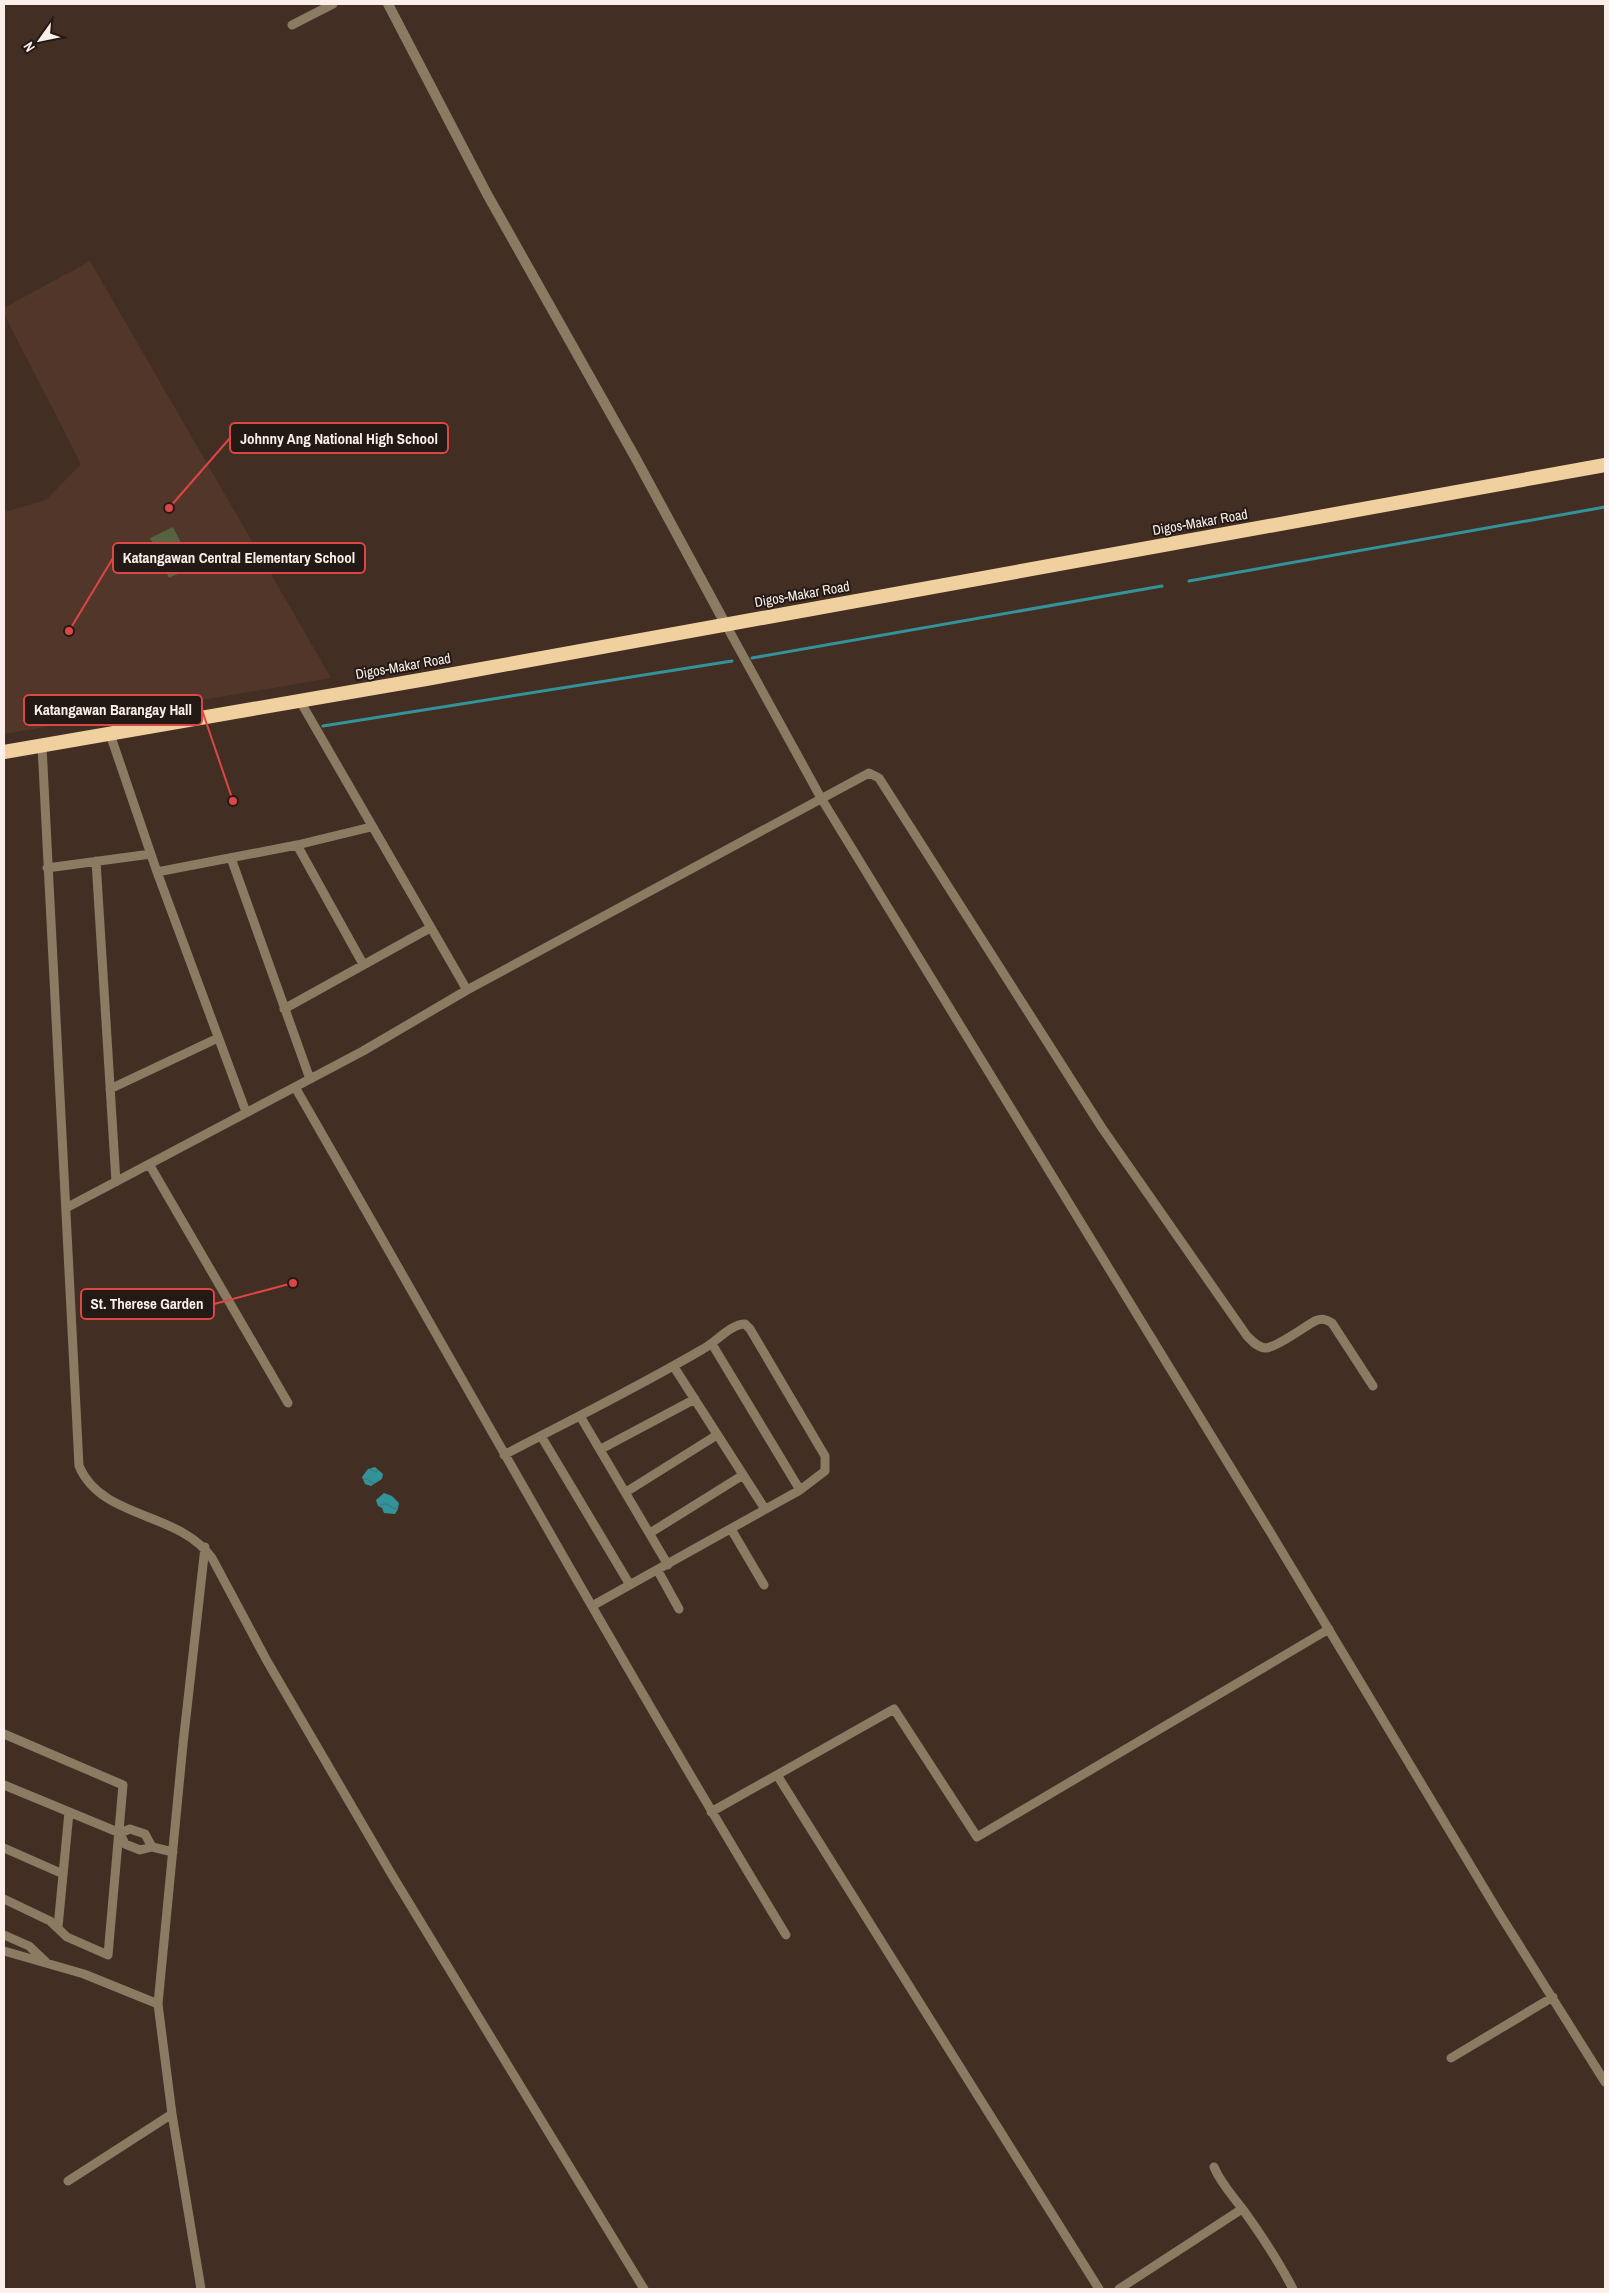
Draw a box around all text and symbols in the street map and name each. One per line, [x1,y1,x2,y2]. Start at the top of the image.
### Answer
north arrow [15,15,65,65]
text: N [19,39,39,55]
callout: Johnny Ang National High School [230,423,448,453]
text: Johnny Ang National High School [240,428,438,449]
street label: Digos-Makar Road [1151,505,1249,539]
callout: Katangawan Central Elementary School [113,543,365,573]
text: Katangawan Central Elementary School [123,547,355,568]
street label: Digos-Makar Road [753,577,851,611]
street label: Digos-Makar Road [354,649,452,683]
callout: Katangawan Barangay Hall [24,695,202,725]
text: Katangawan Barangay Hall [34,699,192,720]
callout: St. Therese Garden [81,1289,214,1319]
text: St. Therese Garden [91,1293,203,1314]

